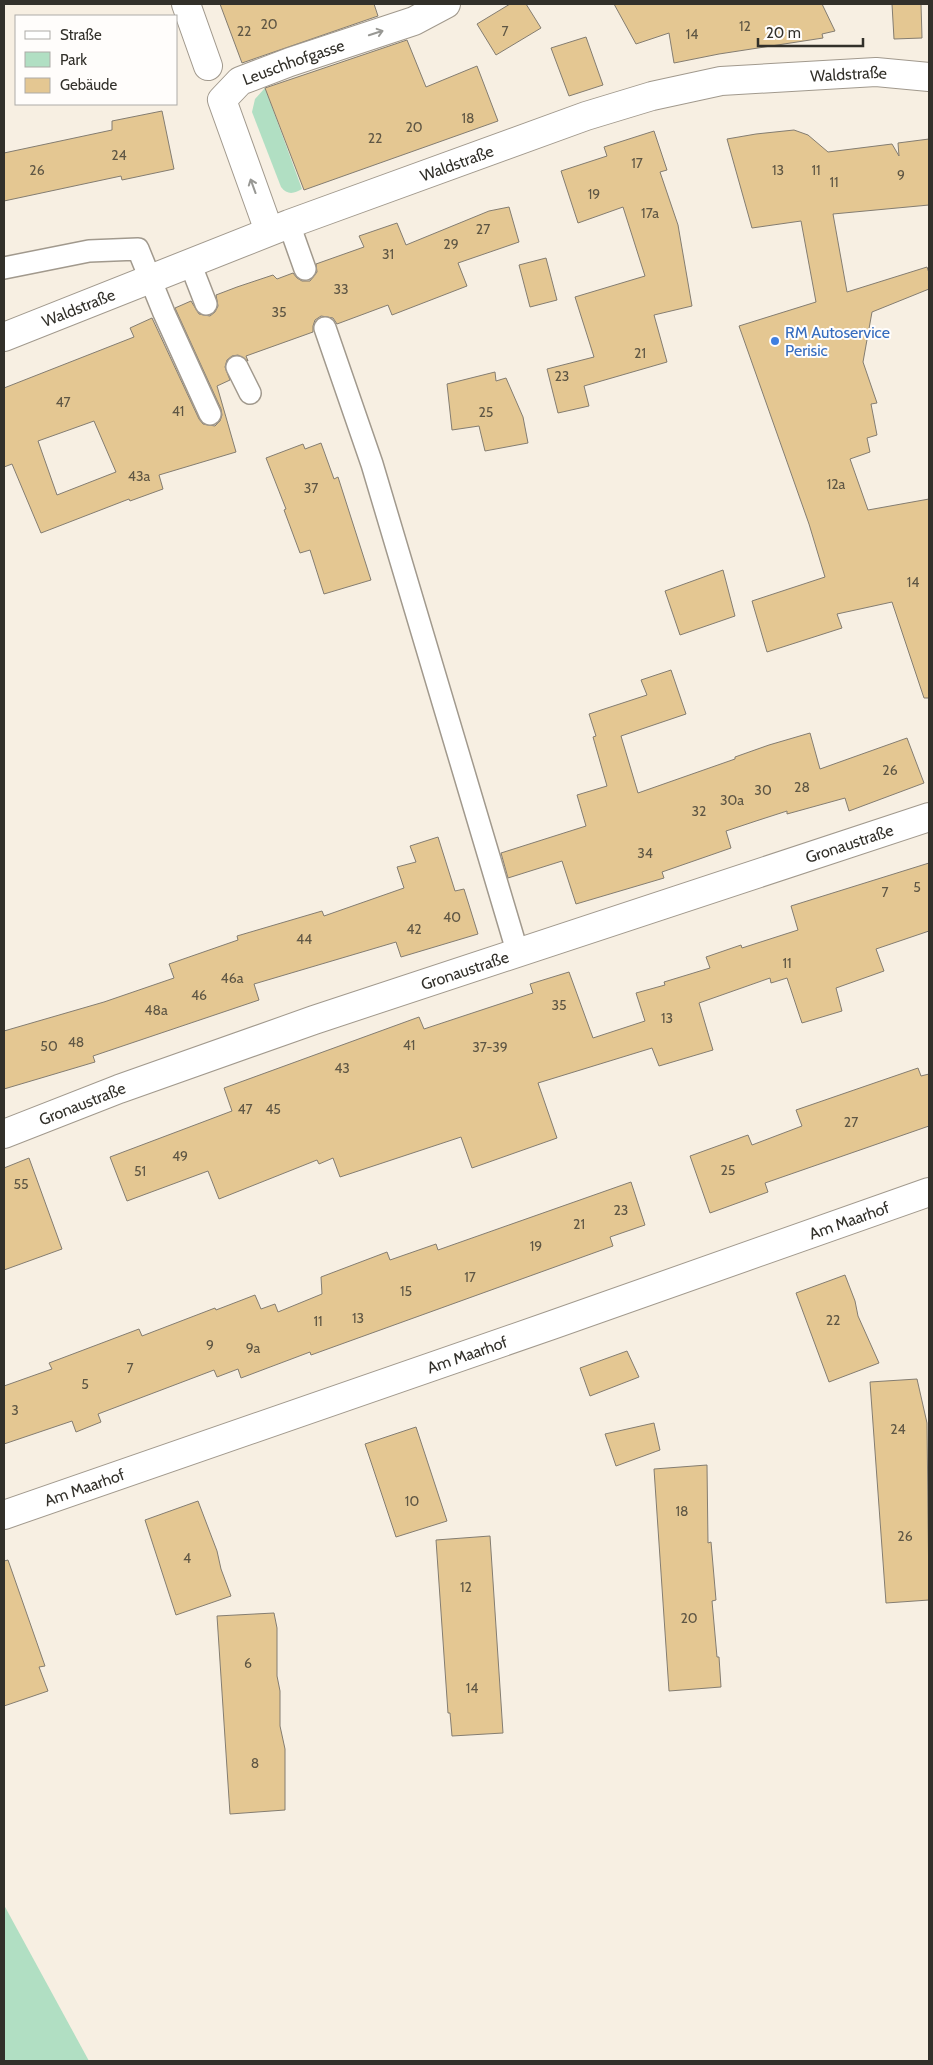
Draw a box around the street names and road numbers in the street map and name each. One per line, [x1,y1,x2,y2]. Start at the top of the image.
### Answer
street label: Leuschhofgasse [240,35,347,89]
street label: Waldstraße [810,62,888,85]
street label: Waldstraße [417,141,496,185]
street label: Waldstraße [39,285,118,331]
street label: Gronaustraße [803,820,896,867]
street label: Gronaustraße [418,947,511,994]
street label: Gronaustraße [36,1078,128,1129]
street label: Am Maarhof [806,1197,892,1243]
street label: Am Maarhof [424,1332,510,1377]
street label: Am Maarhof [42,1464,128,1510]

